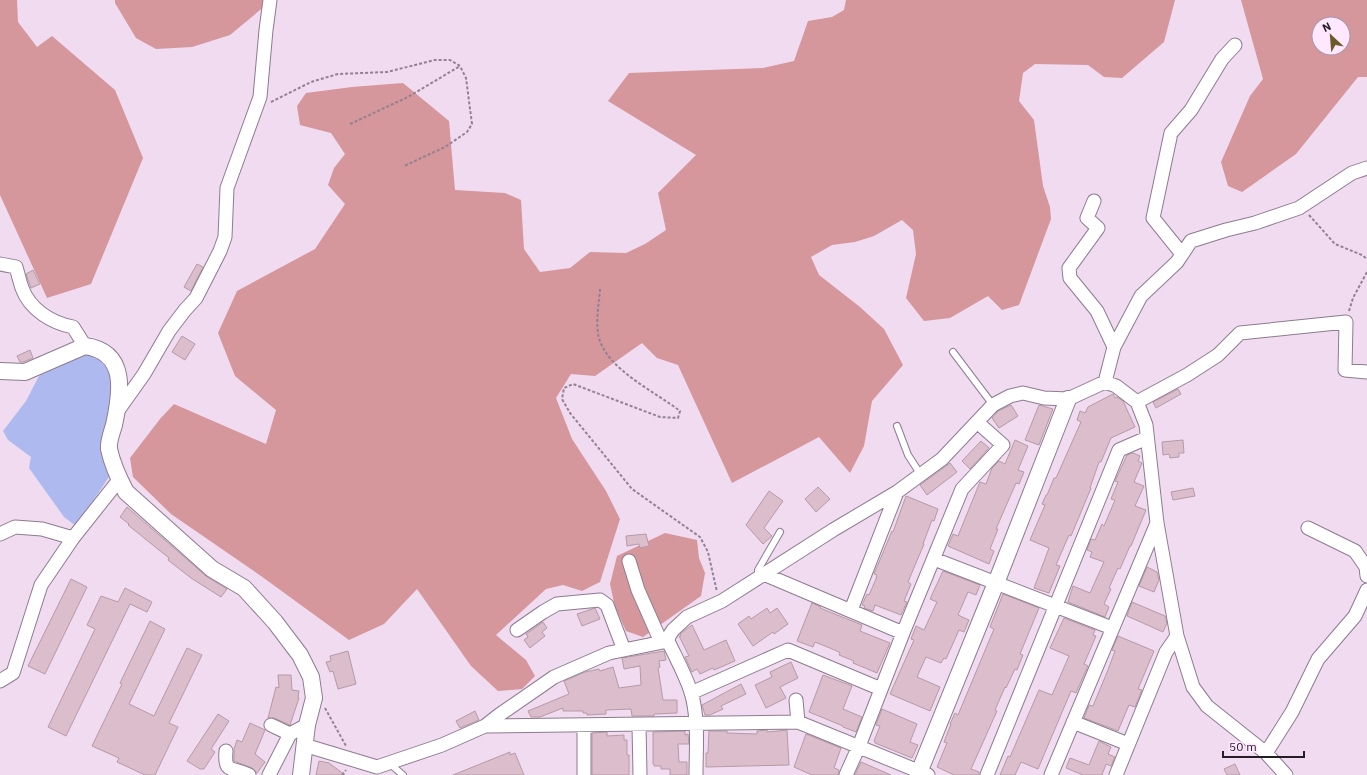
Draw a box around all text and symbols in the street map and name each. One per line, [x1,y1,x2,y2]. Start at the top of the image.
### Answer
north arrow [1311,16,1351,56]
text: N [1320,19,1333,35]
scale bar [1223,733,1304,759]
text: 50 m [1229,739,1257,754]

